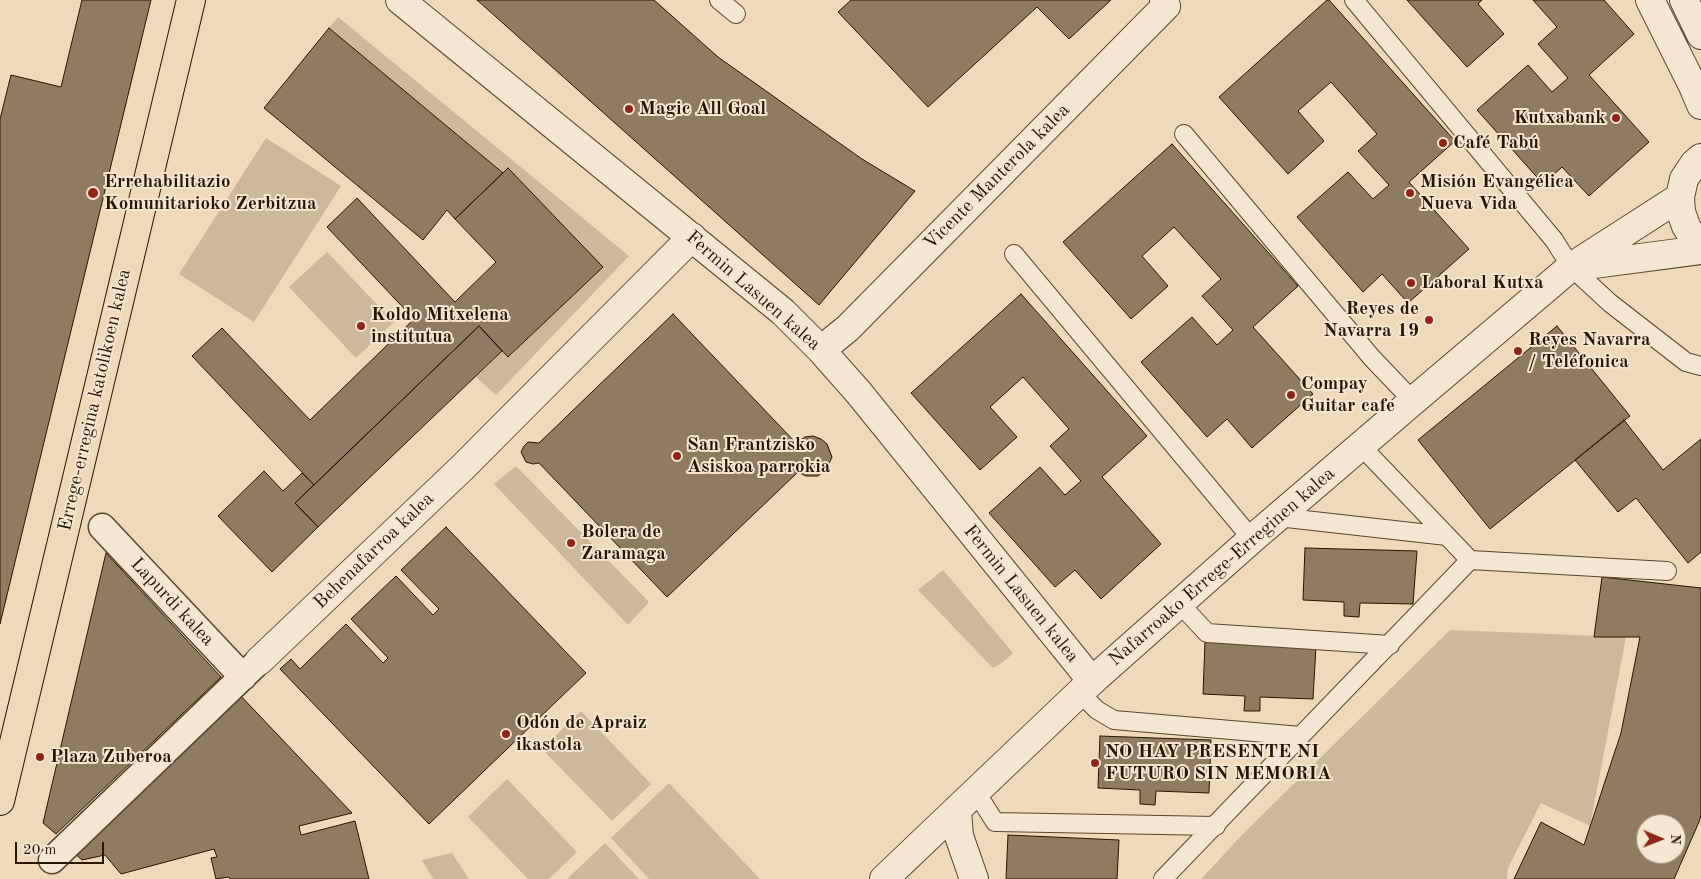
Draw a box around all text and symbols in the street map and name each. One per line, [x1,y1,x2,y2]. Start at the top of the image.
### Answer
place label: Magic All Goal [639,98,766,120]
street label: Vicente Manterola kalea [919,99,1075,255]
marker: Magic All Goal [623,103,635,115]
place label: Kutxabank [1514,107,1606,129]
marker: Kutxabank [1610,112,1622,124]
place label: Café Tabú [1453,132,1539,154]
marker: Café Tabú [1437,137,1449,149]
place label: Errehabilitazio Komunitarioko Zerbitzua [104,171,317,215]
place label: Misión Evangélica Nueva Vida [1420,171,1574,215]
marker: Errehabilitazio Komunitarioko Zerbitzua [86,186,100,200]
marker: Misión Evangélica Nueva Vida [1404,187,1416,199]
street label: Fermin Lasuen kalea [681,226,825,356]
street label: Errege-erregina katolikoen kalea [54,267,136,533]
place label: Laboral Kutxa [1421,272,1544,294]
marker: Laboral Kutxa [1405,277,1417,289]
place label: Reyes de Navarra 19 [1323,298,1419,342]
place label: Koldo Mitxelena institutua [371,304,509,348]
marker: Reyes de Navarra 19 [1423,314,1435,326]
marker: Koldo Mitxelena institutua [355,320,367,332]
place label: Reyes Navarra / Teléfonica [1528,329,1651,373]
marker: Reyes Navarra / Teléfonica [1512,345,1524,357]
place label: Compay Guitar cafe [1301,373,1395,417]
marker: Compay Guitar cafe [1285,389,1297,401]
place label: San Frantzisko Asiskoa parrokia [687,434,830,478]
marker: San Frantzisko Asiskoa parrokia [671,450,683,462]
street label: Nafarroako Errege-Erreginen kalea [1104,463,1340,671]
street label: Behenafarroa kalea [309,488,439,614]
street label: Fermin Lasuen kalea [958,520,1084,668]
place label: Bolera de Zaramaga [581,521,666,565]
marker: Bolera de Zaramaga [565,537,577,549]
street label: Lapurdi kalea [125,553,219,651]
place label: Odón de Apraiz ikastola [516,712,647,756]
marker: Odón de Apraiz ikastola [500,728,512,740]
place label: NO HAY PRESENTE NI FUTURO SIN MEMORIA [1105,741,1331,785]
place label: Plaza Zuberoa [50,746,172,768]
marker: Plaza Zuberoa [34,751,46,763]
marker: NO HAY PRESENTE NI FUTURO SIN MEMORIA [1089,757,1101,769]
north arrow [1636,814,1686,864]
scale bar [18,832,106,864]
text: N [1668,834,1682,845]
text: 20 m [23,843,57,858]

